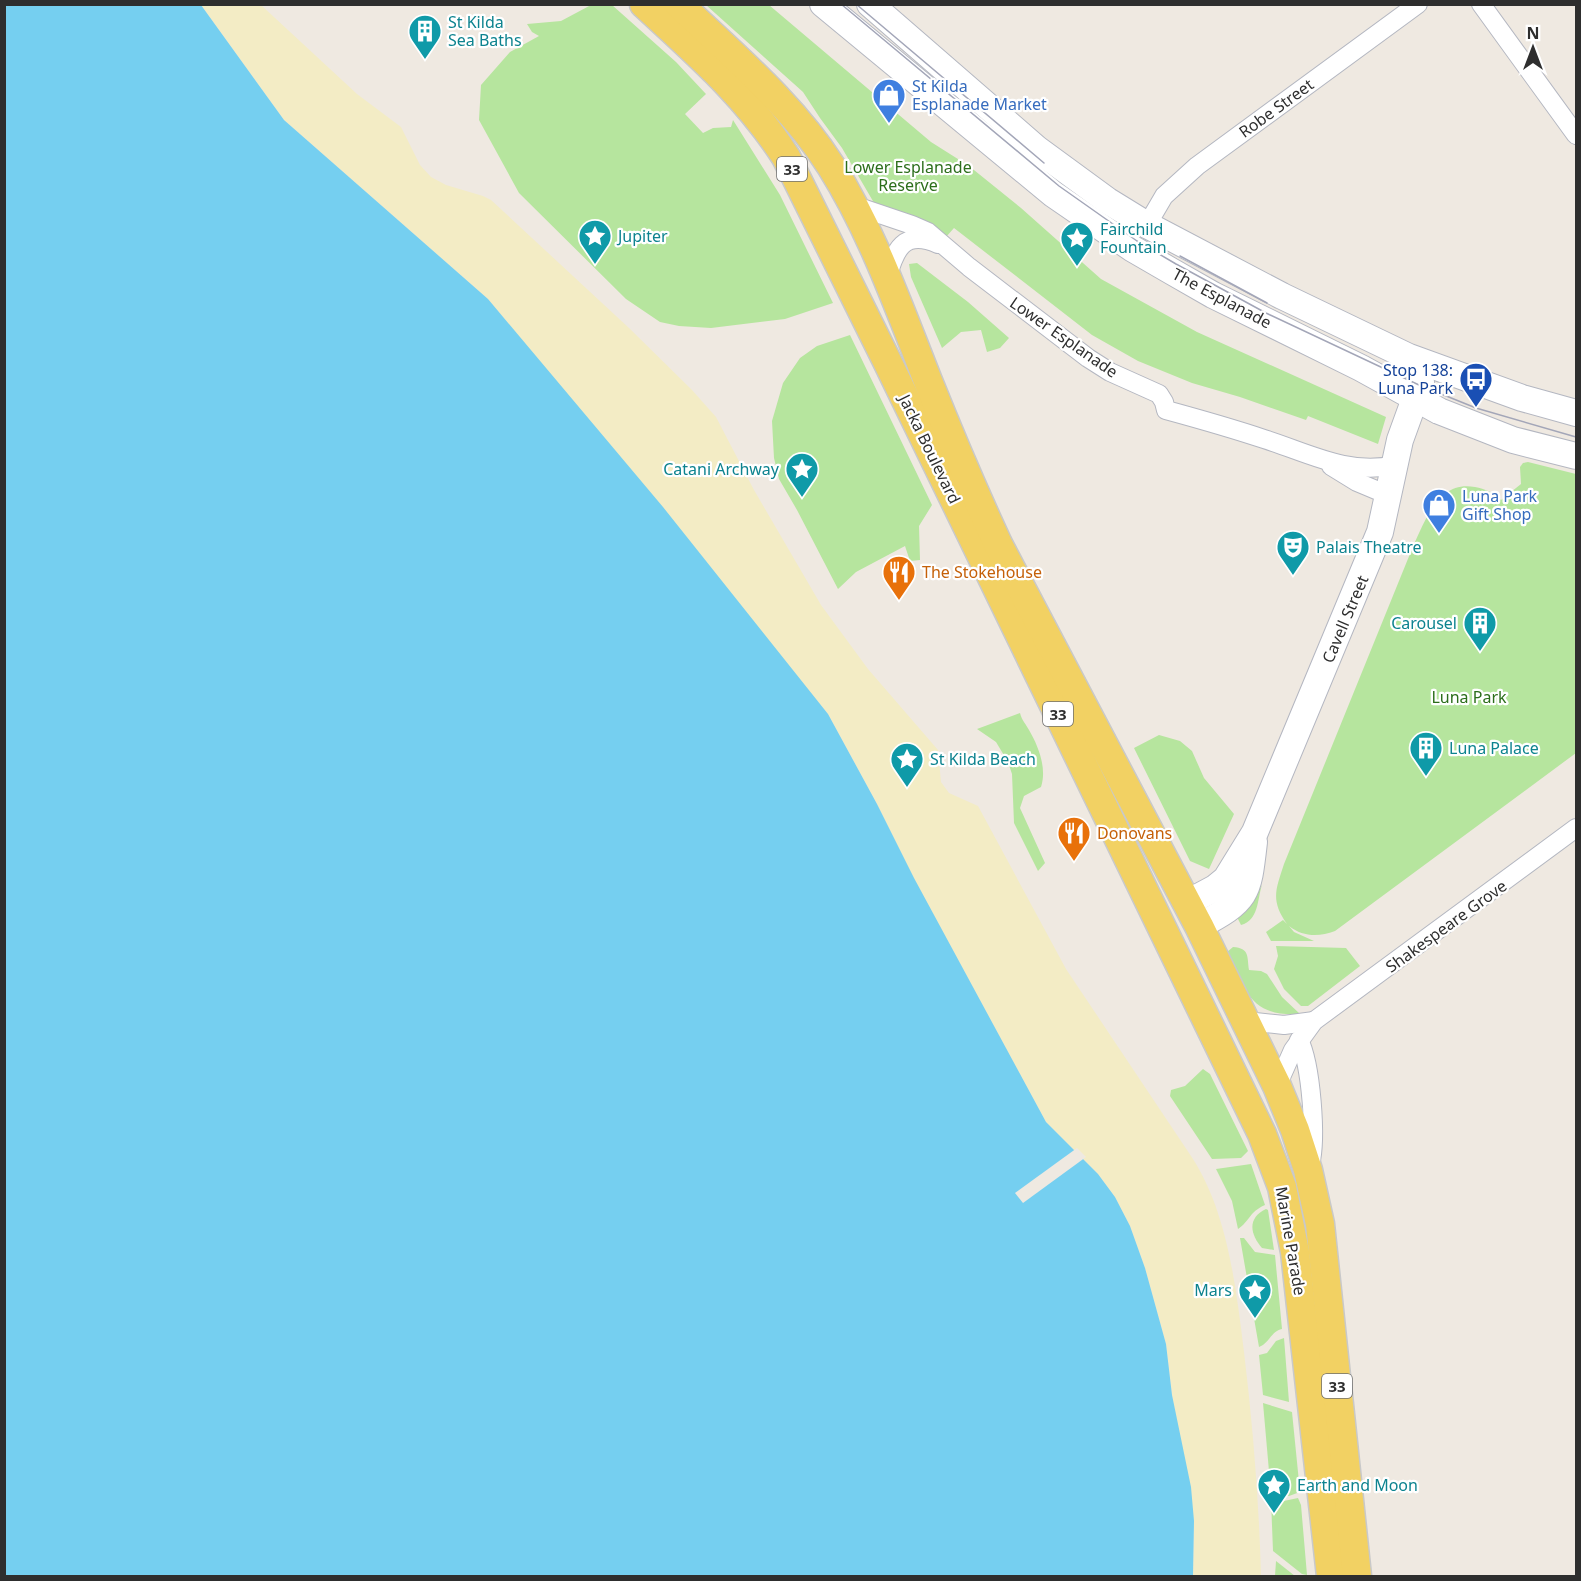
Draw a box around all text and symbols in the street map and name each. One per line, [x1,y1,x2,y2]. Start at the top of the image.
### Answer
place label: St Kilda Sea Baths [448,11,522,51]
building icon: St Kilda Sea Baths [407,13,443,60]
north arrow [1503,18,1563,78]
text: N [1526,22,1540,44]
street label: Robe Street [1234,73,1318,143]
place label: St Kilda Esplanade Market [912,75,1047,115]
shop icon: St Kilda Esplanade Market [871,77,907,124]
park label: Lower Esplanade Reserve [844,156,972,196]
road number: 33 [777,157,807,181]
place icon: Jupiter [577,218,613,265]
place label: Fairchild Fountain [1100,218,1167,258]
place icon: Fairchild Fountain [1059,220,1095,267]
place label: Jupiter [616,225,668,247]
street label: The Esplanade [1169,263,1275,333]
street label: Lower Esplanade [1006,291,1122,383]
place label: Stop 138: Luna Park [1378,359,1453,399]
bus stop icon: Stop 138: Luna Park [1458,361,1494,408]
street label: Jacka Boulevard [893,389,966,507]
place icon: Catani Archway [784,451,820,498]
place label: Catani Archway [663,458,780,480]
place label: Luna Park Gift Shop [1462,485,1538,525]
shop icon: Luna Park Gift Shop [1421,487,1457,534]
theatre icon: Palais Theatre [1275,529,1311,576]
place label: Palais Theatre [1316,536,1422,558]
restaurant icon: The Stokehouse [881,554,917,601]
place label: The Stokehouse [922,561,1042,583]
street label: Cavell Street [1317,572,1373,666]
building icon: Carousel [1462,605,1498,652]
place label: Carousel [1391,612,1457,634]
park label: Luna Park [1431,686,1507,708]
road number: 33 [1043,702,1073,726]
building icon: Luna Palace [1408,730,1444,777]
place label: Luna Palace [1449,737,1539,759]
place icon: St Kilda Beach [889,741,925,788]
place label: St Kilda Beach [930,748,1036,770]
restaurant icon: Donovans [1056,815,1092,862]
place label: Donovans [1097,822,1172,844]
street label: Shakespeare Grove [1381,875,1511,977]
street label: Marine Parade [1271,1185,1311,1297]
place icon: Mars [1237,1272,1273,1319]
place label: Mars [1194,1279,1232,1301]
road number: 33 [1322,1374,1352,1398]
place icon: Earth and Moon [1256,1467,1292,1514]
place label: Earth and Moon [1297,1474,1418,1496]

